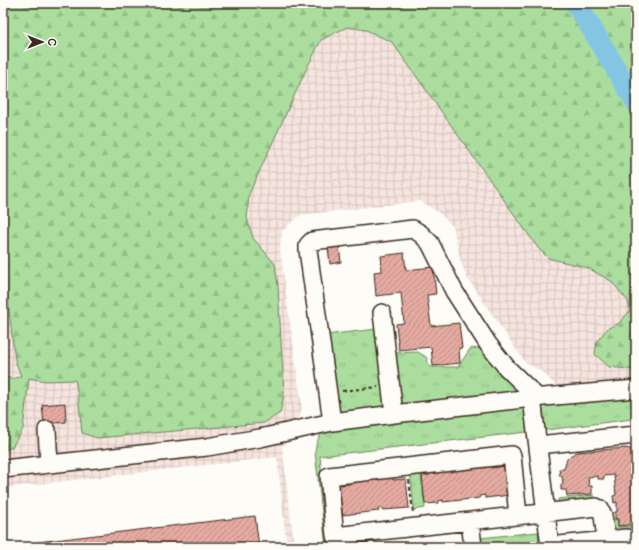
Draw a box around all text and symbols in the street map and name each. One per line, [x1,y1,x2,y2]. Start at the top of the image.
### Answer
north arrow [22,22,62,62]
text: С [45,38,58,46]

